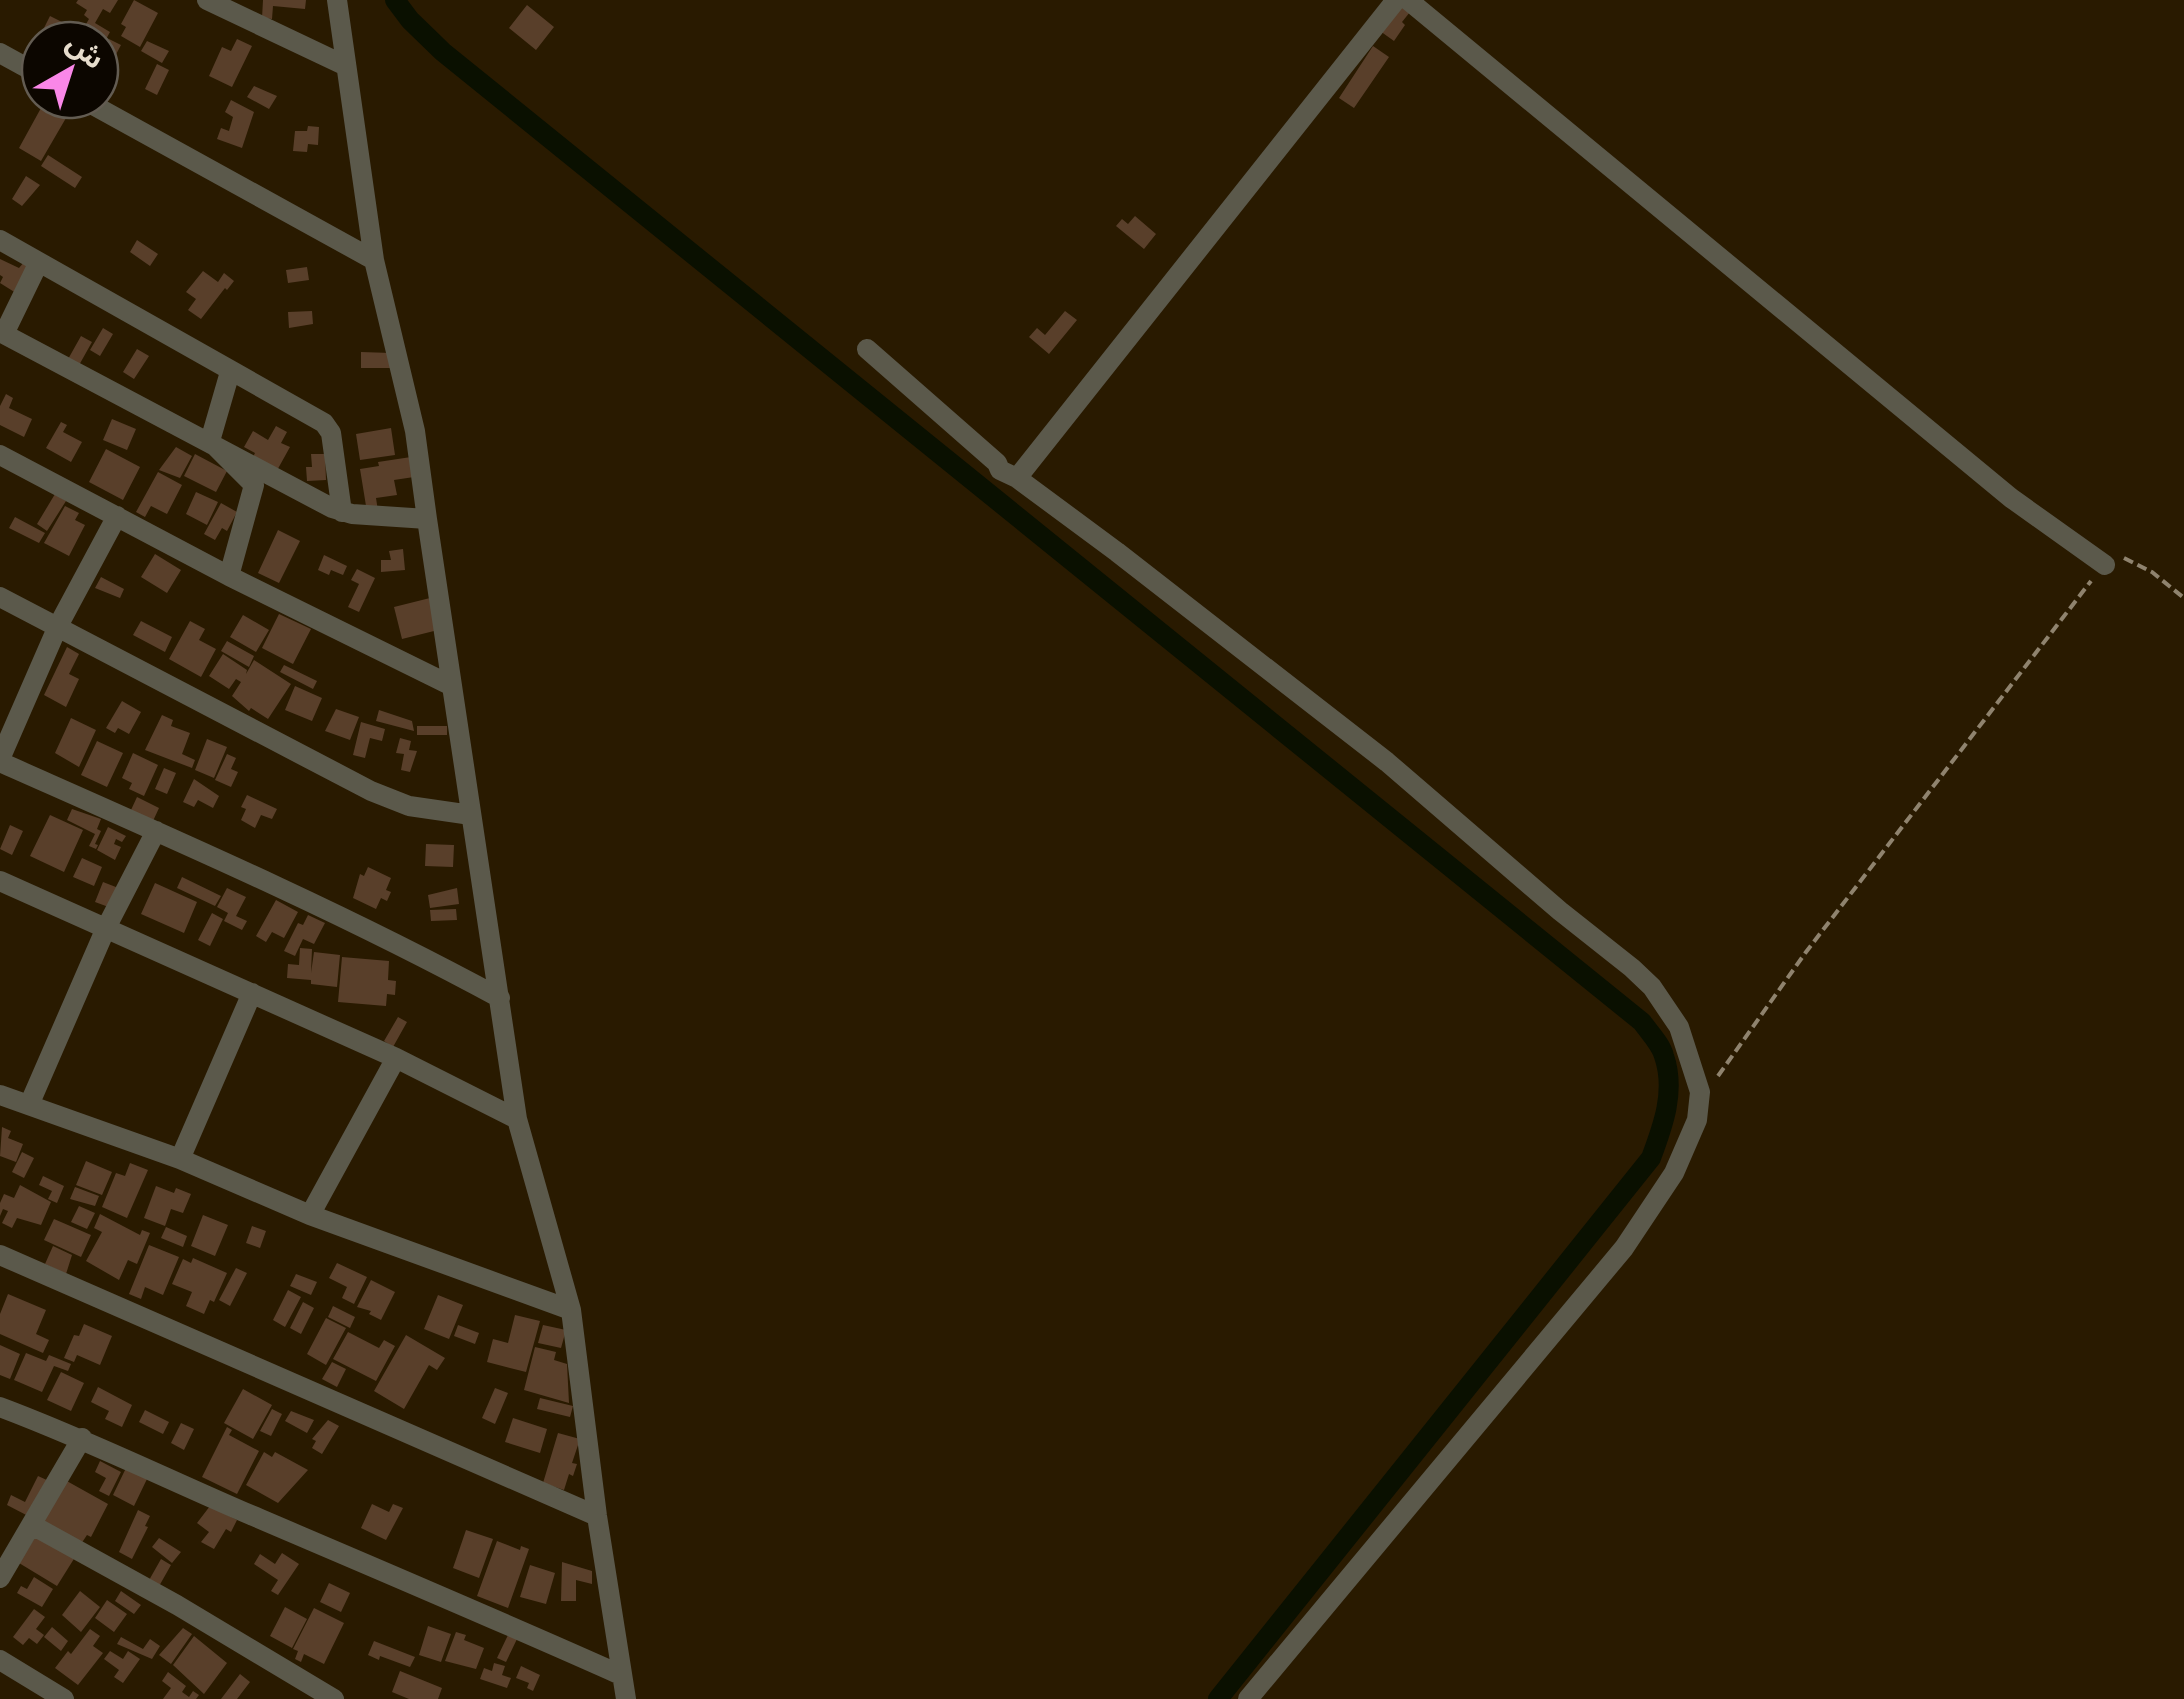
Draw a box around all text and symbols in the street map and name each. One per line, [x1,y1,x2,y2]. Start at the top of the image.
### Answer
north arrow [20,20,120,120]
text: ش [58,25,112,78]

